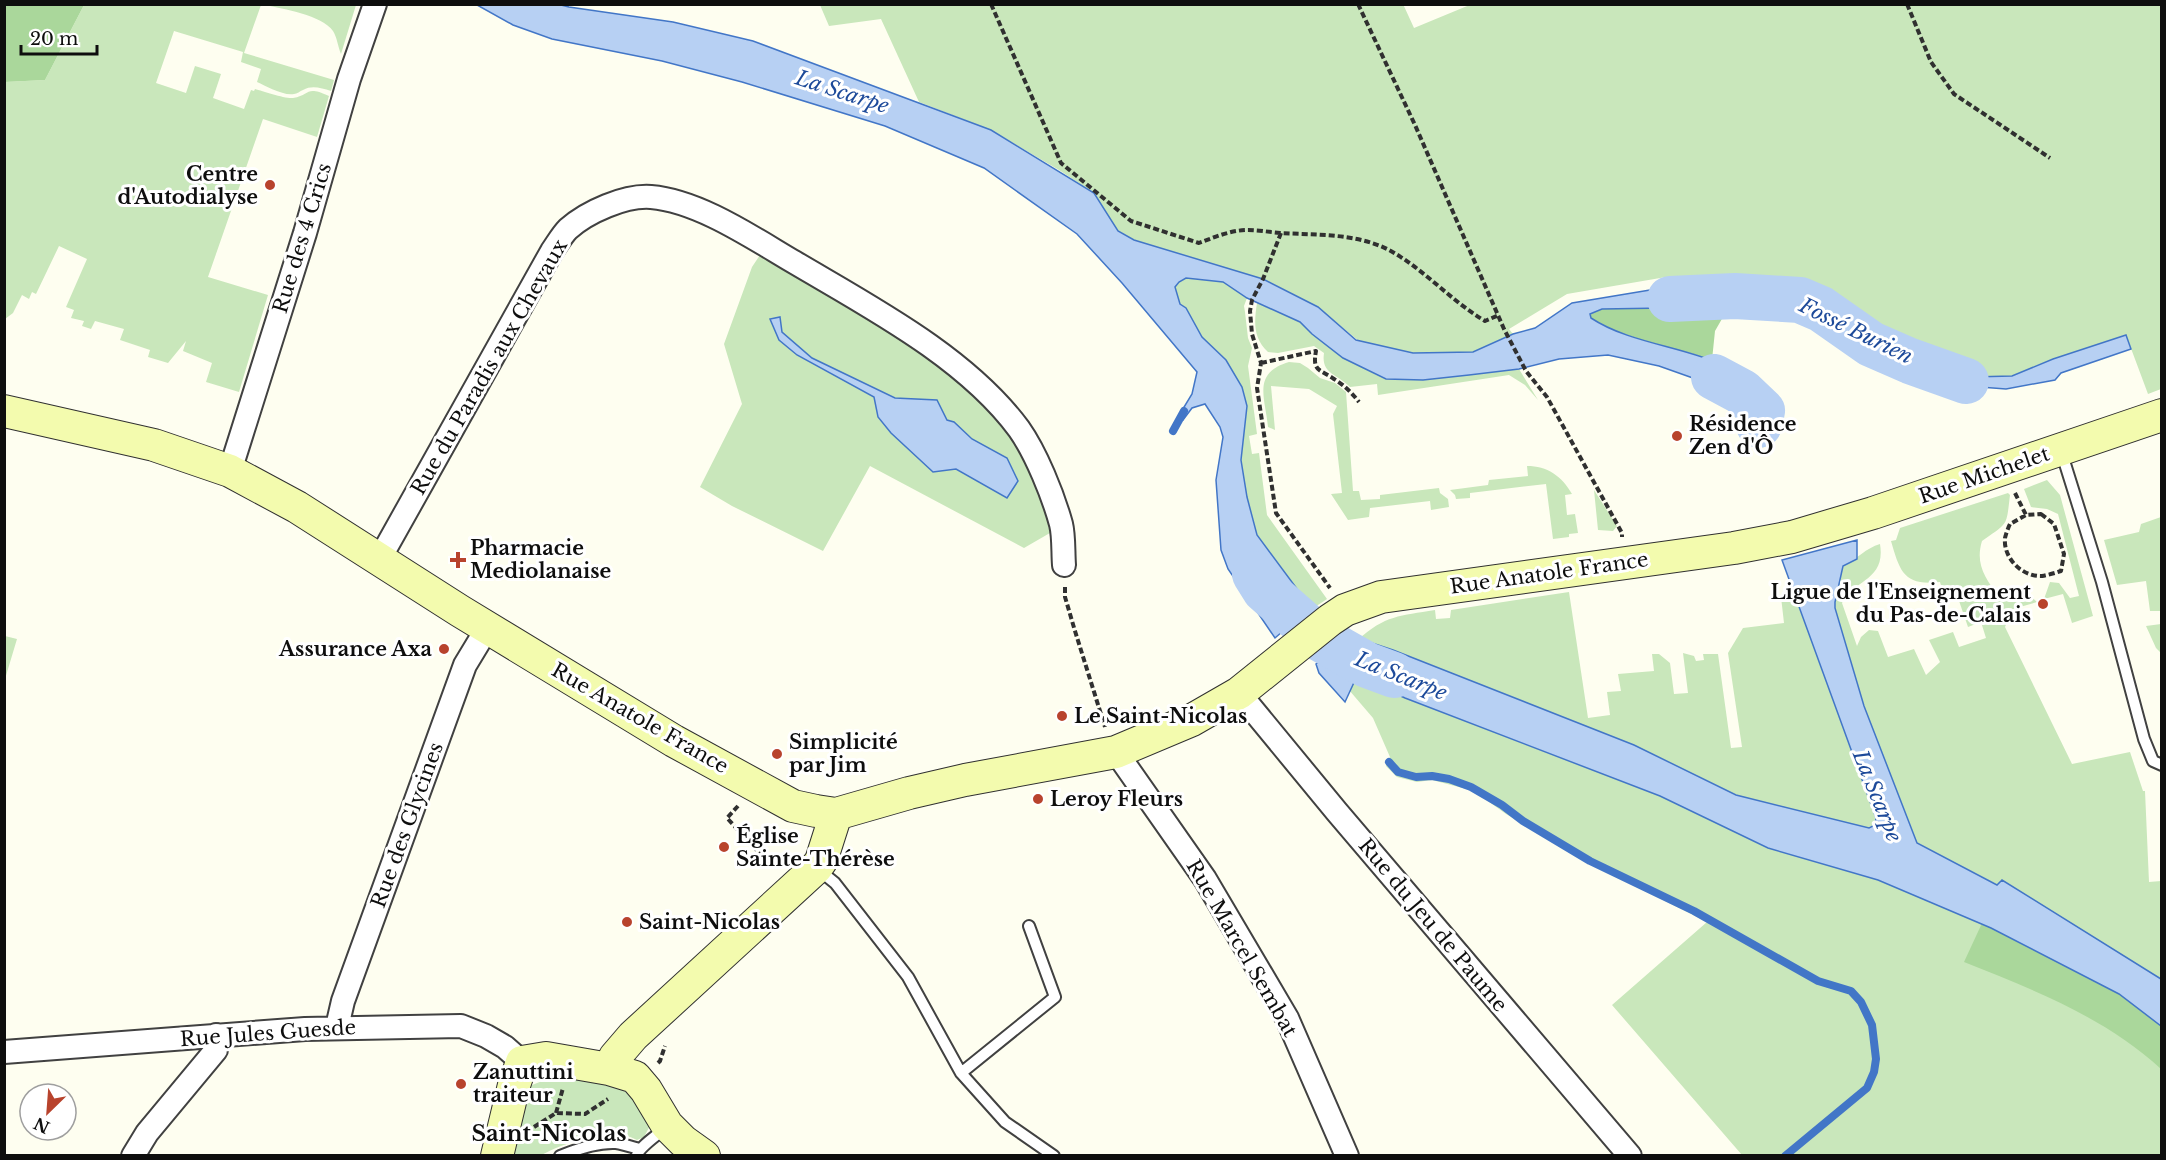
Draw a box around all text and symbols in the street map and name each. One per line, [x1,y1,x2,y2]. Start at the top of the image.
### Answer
scale bar [21,18,98,56]
text: 20 m [30,28,78,50]
water label: La Scarpe [791,64,892,119]
street label: Rue des 4 Crics [268,160,336,316]
place label: Centre d'Autodialyse [118,162,258,209]
marker: Centre d'Autodialyse [263,178,277,192]
street label: Rue du Paradis aux Chevaux [406,235,572,499]
water label: Fossé Burien [1794,292,1917,370]
place label: Résidence Zen d'Ô [1689,412,1797,459]
marker: Résidence Zen d'Ô [1670,429,1684,443]
street label: Rue Michelet [1916,441,2053,509]
place label: Pharmacie Mediolanaise [470,536,611,583]
street label: Rue Anatole France [1448,547,1650,599]
marker: Pharmacie Mediolanaise [451,553,465,567]
place label: Ligue de l'Enseignement du Pas-de-Calais [1771,580,2031,627]
marker: Ligue de l'Enseignement du Pas-de-Calais [2036,597,2050,611]
place label: Assurance Axa [278,637,433,661]
marker: Assurance Axa [437,642,451,656]
water label: La Scarpe [1350,645,1451,706]
street label: Rue Anatole France [547,658,733,778]
place label: Le Saint-Nicolas [1074,704,1247,728]
marker: Le Saint-Nicolas [1055,709,1069,723]
place label: Simplicité par Jim [789,730,898,777]
street label: Rue des Glycines [366,739,448,911]
water label: La Scarpe [1846,745,1907,846]
marker: Simplicité par Jim [770,747,784,761]
place label: Leroy Fleurs [1050,787,1183,811]
marker: Leroy Fleurs [1031,792,1045,806]
place label: Église Sainte-Thérèse [736,823,895,871]
street label: Rue du Jeu de Paume [1354,834,1512,1016]
marker: Église Sainte-Thérèse [717,840,731,854]
street label: Rue Marcel Sembat [1181,855,1303,1041]
place label: Saint-Nicolas [639,910,780,934]
marker: Saint-Nicolas [620,915,634,929]
street label: Rue Jules Guesde [179,1015,357,1051]
place label: Zanuttini traiteur [473,1060,573,1107]
marker: Zanuttini traiteur [454,1077,468,1091]
north arrow [18,1082,78,1142]
text: N [31,1113,53,1138]
district label: Saint-Nicolas [471,1120,627,1147]

